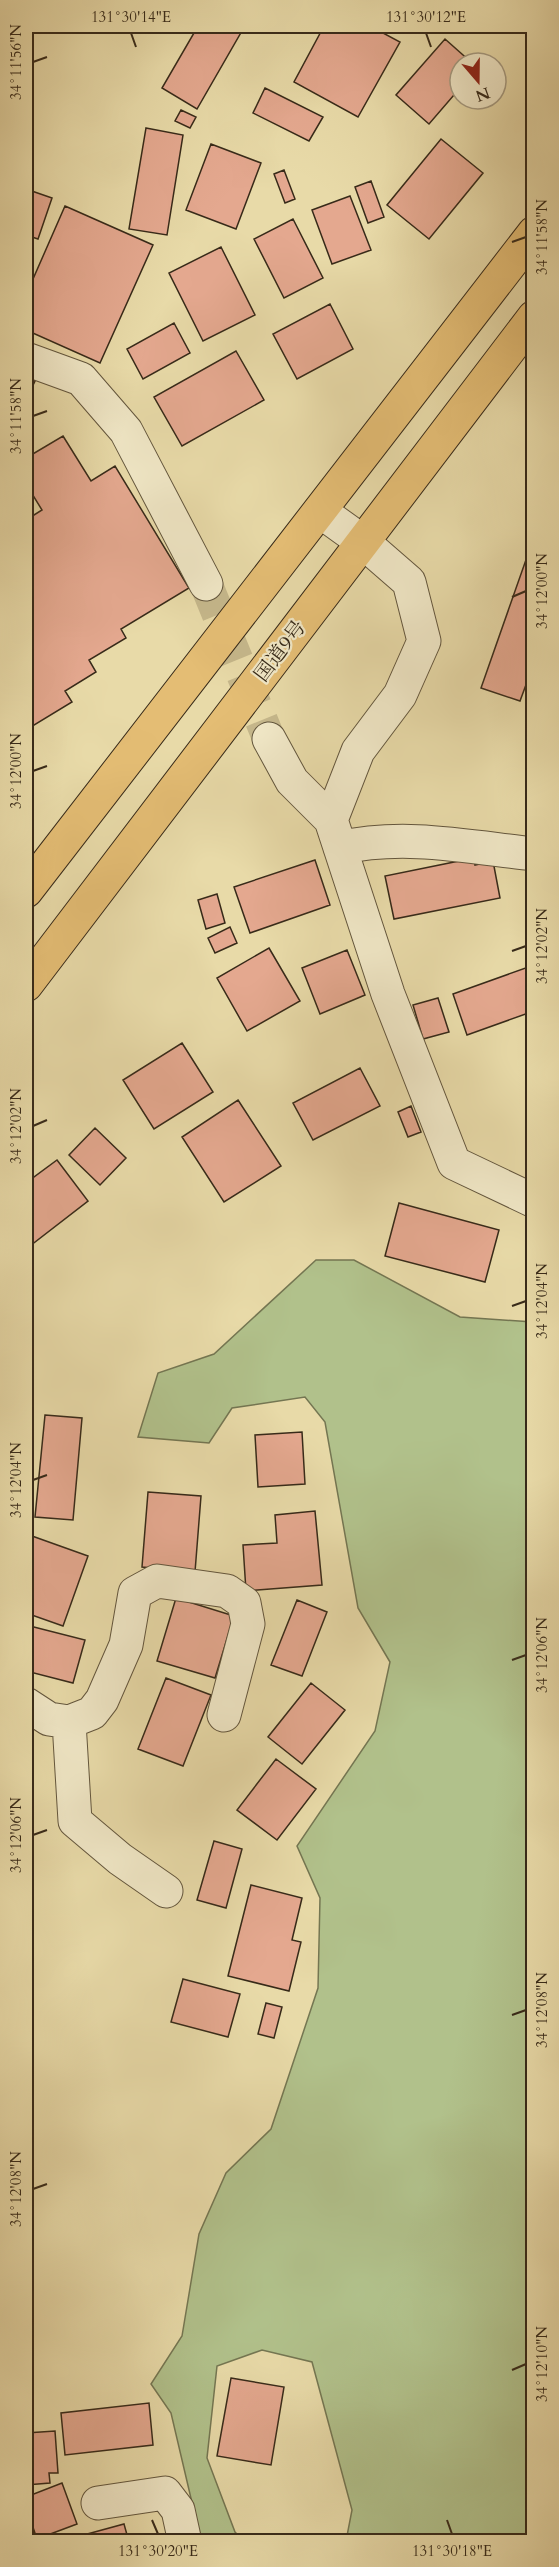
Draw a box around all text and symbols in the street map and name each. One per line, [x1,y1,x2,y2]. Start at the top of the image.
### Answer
text: 131°30'14"E [91,7,171,27]
text: 131°30'12"E [386,7,466,27]
text: 34°11'56"N [6,24,26,100]
north arrow [448,51,508,111]
text: N [472,81,493,107]
text: 34°11'58"N [532,199,552,275]
text: 34°11'58"N [6,378,26,454]
text: 34°12'00"N [532,553,552,629]
street label: 国道9号 [248,615,312,687]
text: 34°12'00"N [6,733,26,809]
text: 34°12'02"N [532,908,552,984]
text: 34°12'02"N [6,1088,26,1164]
text: 34°12'04"N [532,1263,552,1339]
text: 34°12'04"N [6,1442,26,1518]
text: 34°12'06"N [532,1617,552,1693]
text: 34°12'06"N [6,1797,26,1873]
text: 34°12'08"N [532,1972,552,2048]
text: 34°12'08"N [6,2151,26,2227]
text: 34°12'10"N [532,2326,552,2402]
text: 131°30'20"E [118,2541,198,2561]
text: 131°30'18"E [412,2541,492,2561]

